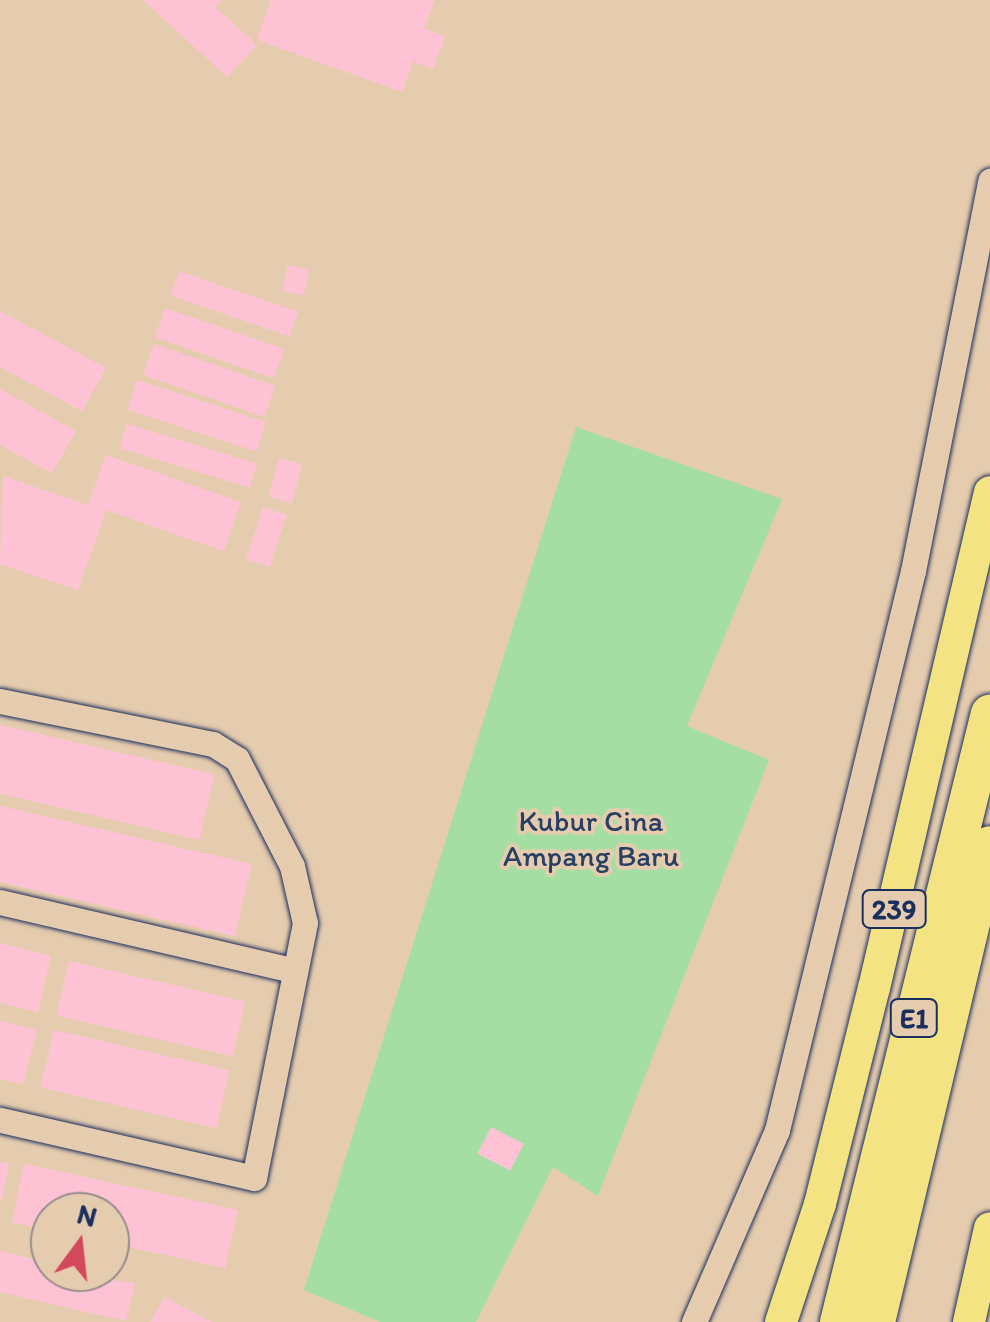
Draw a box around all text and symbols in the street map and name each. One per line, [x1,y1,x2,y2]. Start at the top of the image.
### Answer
park label: Kubur Cina Ampang Baru [502,803,680,874]
road number: 239 [862,886,926,932]
road number: E1 [889,995,939,1041]
north arrow [30,1192,130,1292]
text: N [74,1196,101,1234]

